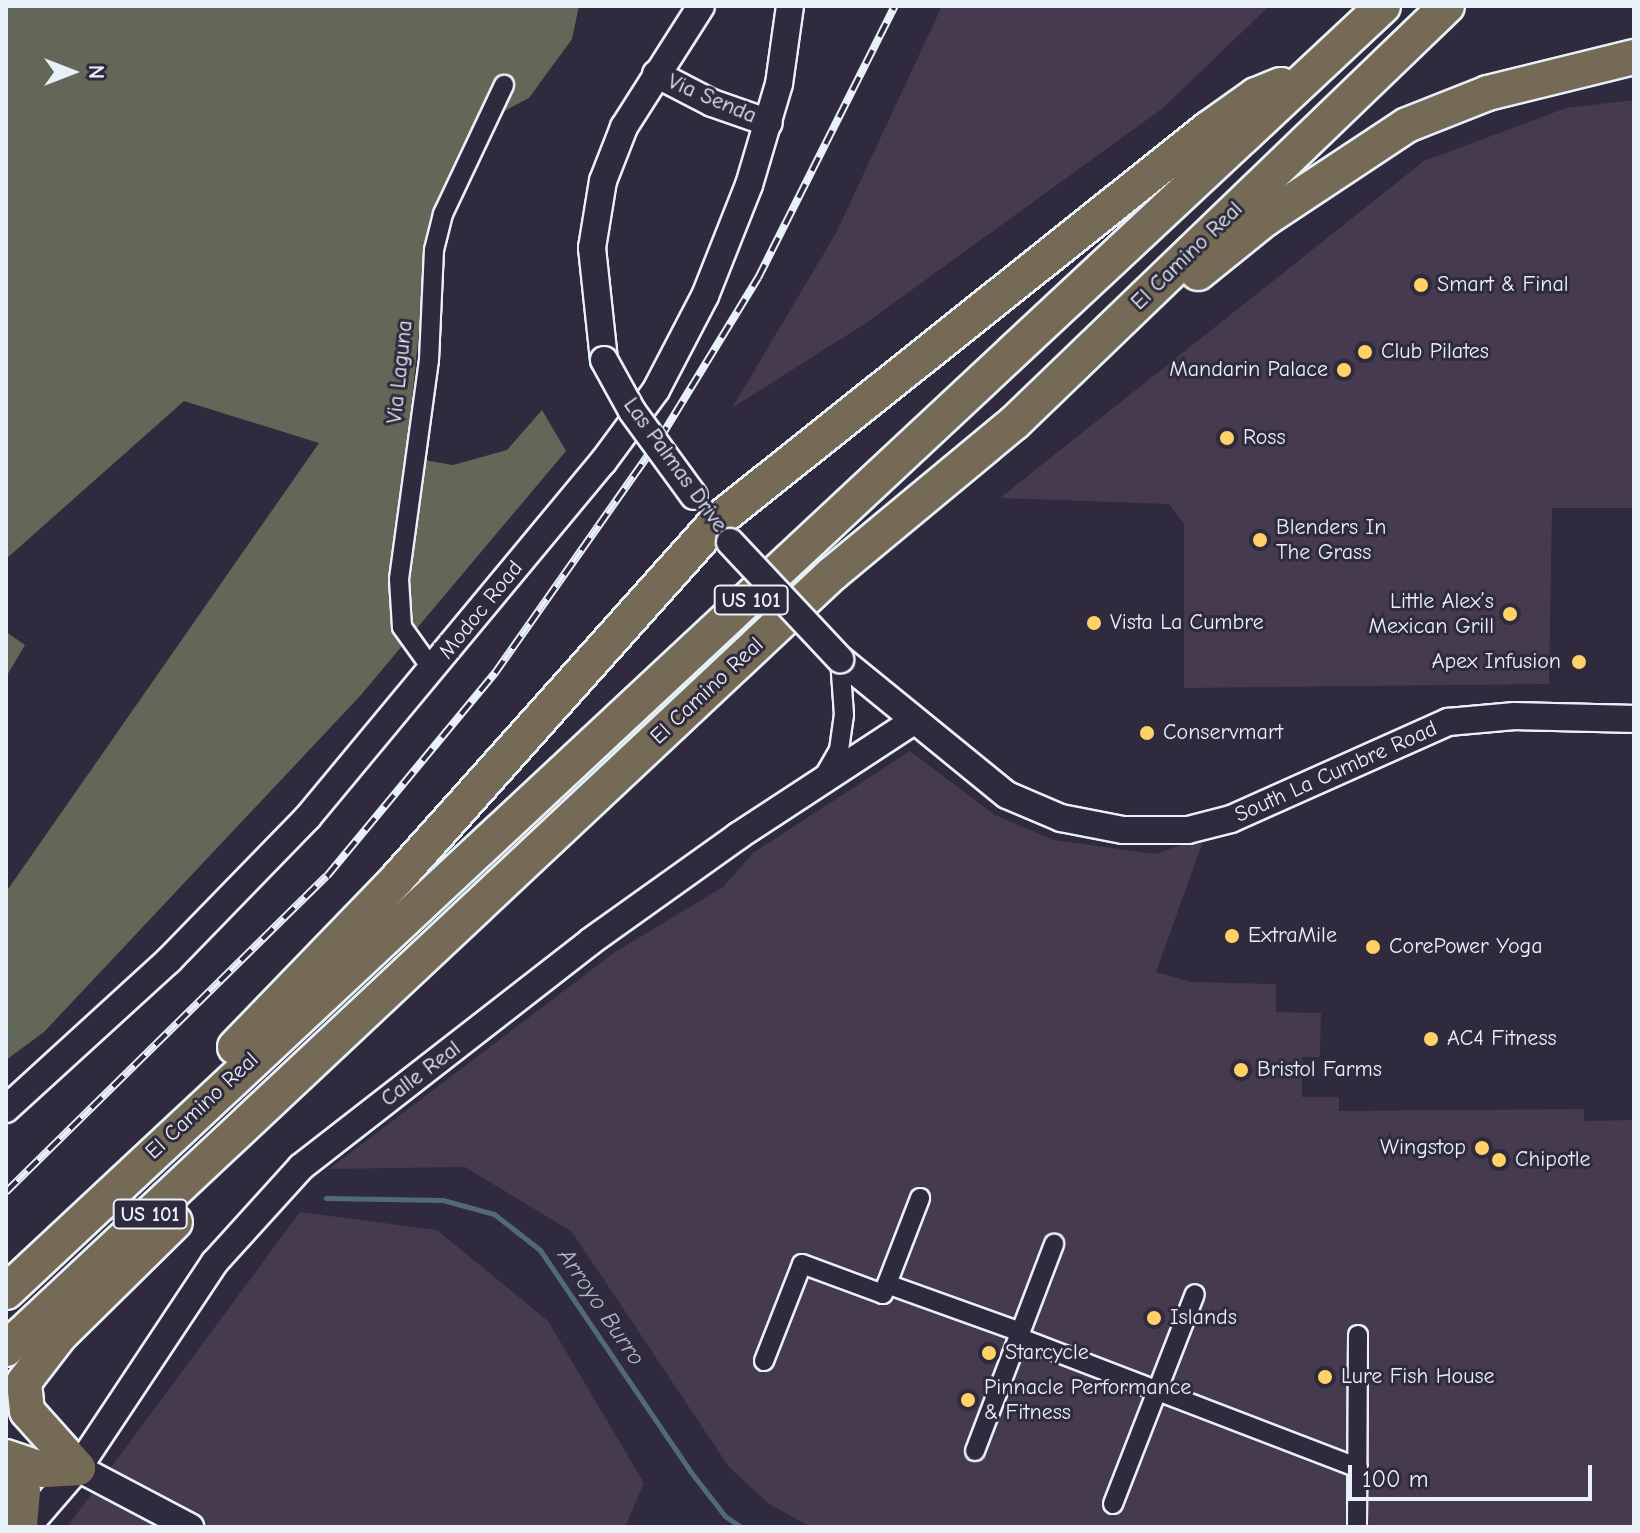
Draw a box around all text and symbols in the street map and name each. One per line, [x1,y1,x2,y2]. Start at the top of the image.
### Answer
north arrow [32,32,112,112]
text: N [83,65,109,79]
street label: Via Senda [664,69,760,129]
street label: El Camino Real [1126,196,1248,316]
place label: Smart & Final [1437,272,1569,298]
marker: Smart & Final [1412,276,1430,294]
street label: Via Laguna [381,319,419,425]
place label: Club Pilates [1381,339,1489,365]
marker: Club Pilates [1356,343,1374,361]
place label: Mandarin Palace [1169,357,1328,383]
marker: Mandarin Palace [1335,361,1353,379]
street label: Las Palmas Drive [617,393,733,537]
place label: Ross [1243,425,1286,451]
marker: Ross [1218,429,1236,447]
place label: Blenders In The Grass [1276,514,1386,566]
marker: Blenders In The Grass [1251,531,1269,549]
street label: Modoc Road [433,556,529,664]
road number: US 101 [713,584,789,616]
place label: Little Alex’s Mexican Grill [1369,588,1494,640]
marker: Little Alex’s Mexican Grill [1501,605,1519,623]
place label: Vista La Cumbre [1110,610,1264,636]
marker: Vista La Cumbre [1085,614,1103,632]
street label: El Camino Real [645,632,769,750]
place label: Apex Infusion [1432,649,1561,675]
marker: Apex Infusion [1568,651,1590,673]
street label: South La Cumbre Road [1231,715,1441,829]
place label: Conservmart [1163,720,1283,746]
marker: Conservmart [1138,724,1156,742]
place label: ExtraMile [1248,923,1337,949]
marker: ExtraMile [1223,927,1241,945]
place label: CorePower Yoga [1389,934,1543,960]
marker: CorePower Yoga [1364,938,1382,956]
place label: AC4 Fitness [1447,1026,1557,1052]
marker: AC4 Fitness [1422,1030,1440,1048]
street label: Calle Real [376,1036,466,1112]
street label: El Camino Real [140,1047,264,1165]
place label: Bristol Farms [1257,1057,1382,1083]
marker: Bristol Farms [1232,1061,1250,1079]
place label: Wingstop [1380,1135,1466,1161]
marker: Wingstop [1473,1139,1491,1157]
place label: Chipotle [1515,1147,1591,1173]
marker: Chipotle [1490,1151,1508,1169]
road number: US 101 [112,1198,188,1230]
water label: Arroyo Burro [551,1243,651,1371]
place label: Islands [1170,1305,1237,1331]
marker: Islands [1145,1309,1163,1327]
place label: Starcycle [1005,1340,1089,1366]
marker: Starcycle [980,1344,998,1362]
place label: Lure Fish House [1341,1364,1495,1390]
marker: Lure Fish House [1316,1368,1334,1386]
place label: Pinnacle Performance & Fitness [984,1374,1191,1426]
marker: Pinnacle Performance & Fitness [959,1391,977,1409]
scale bar [1352,1449,1596,1499]
text: 100 m [1362,1465,1429,1493]

